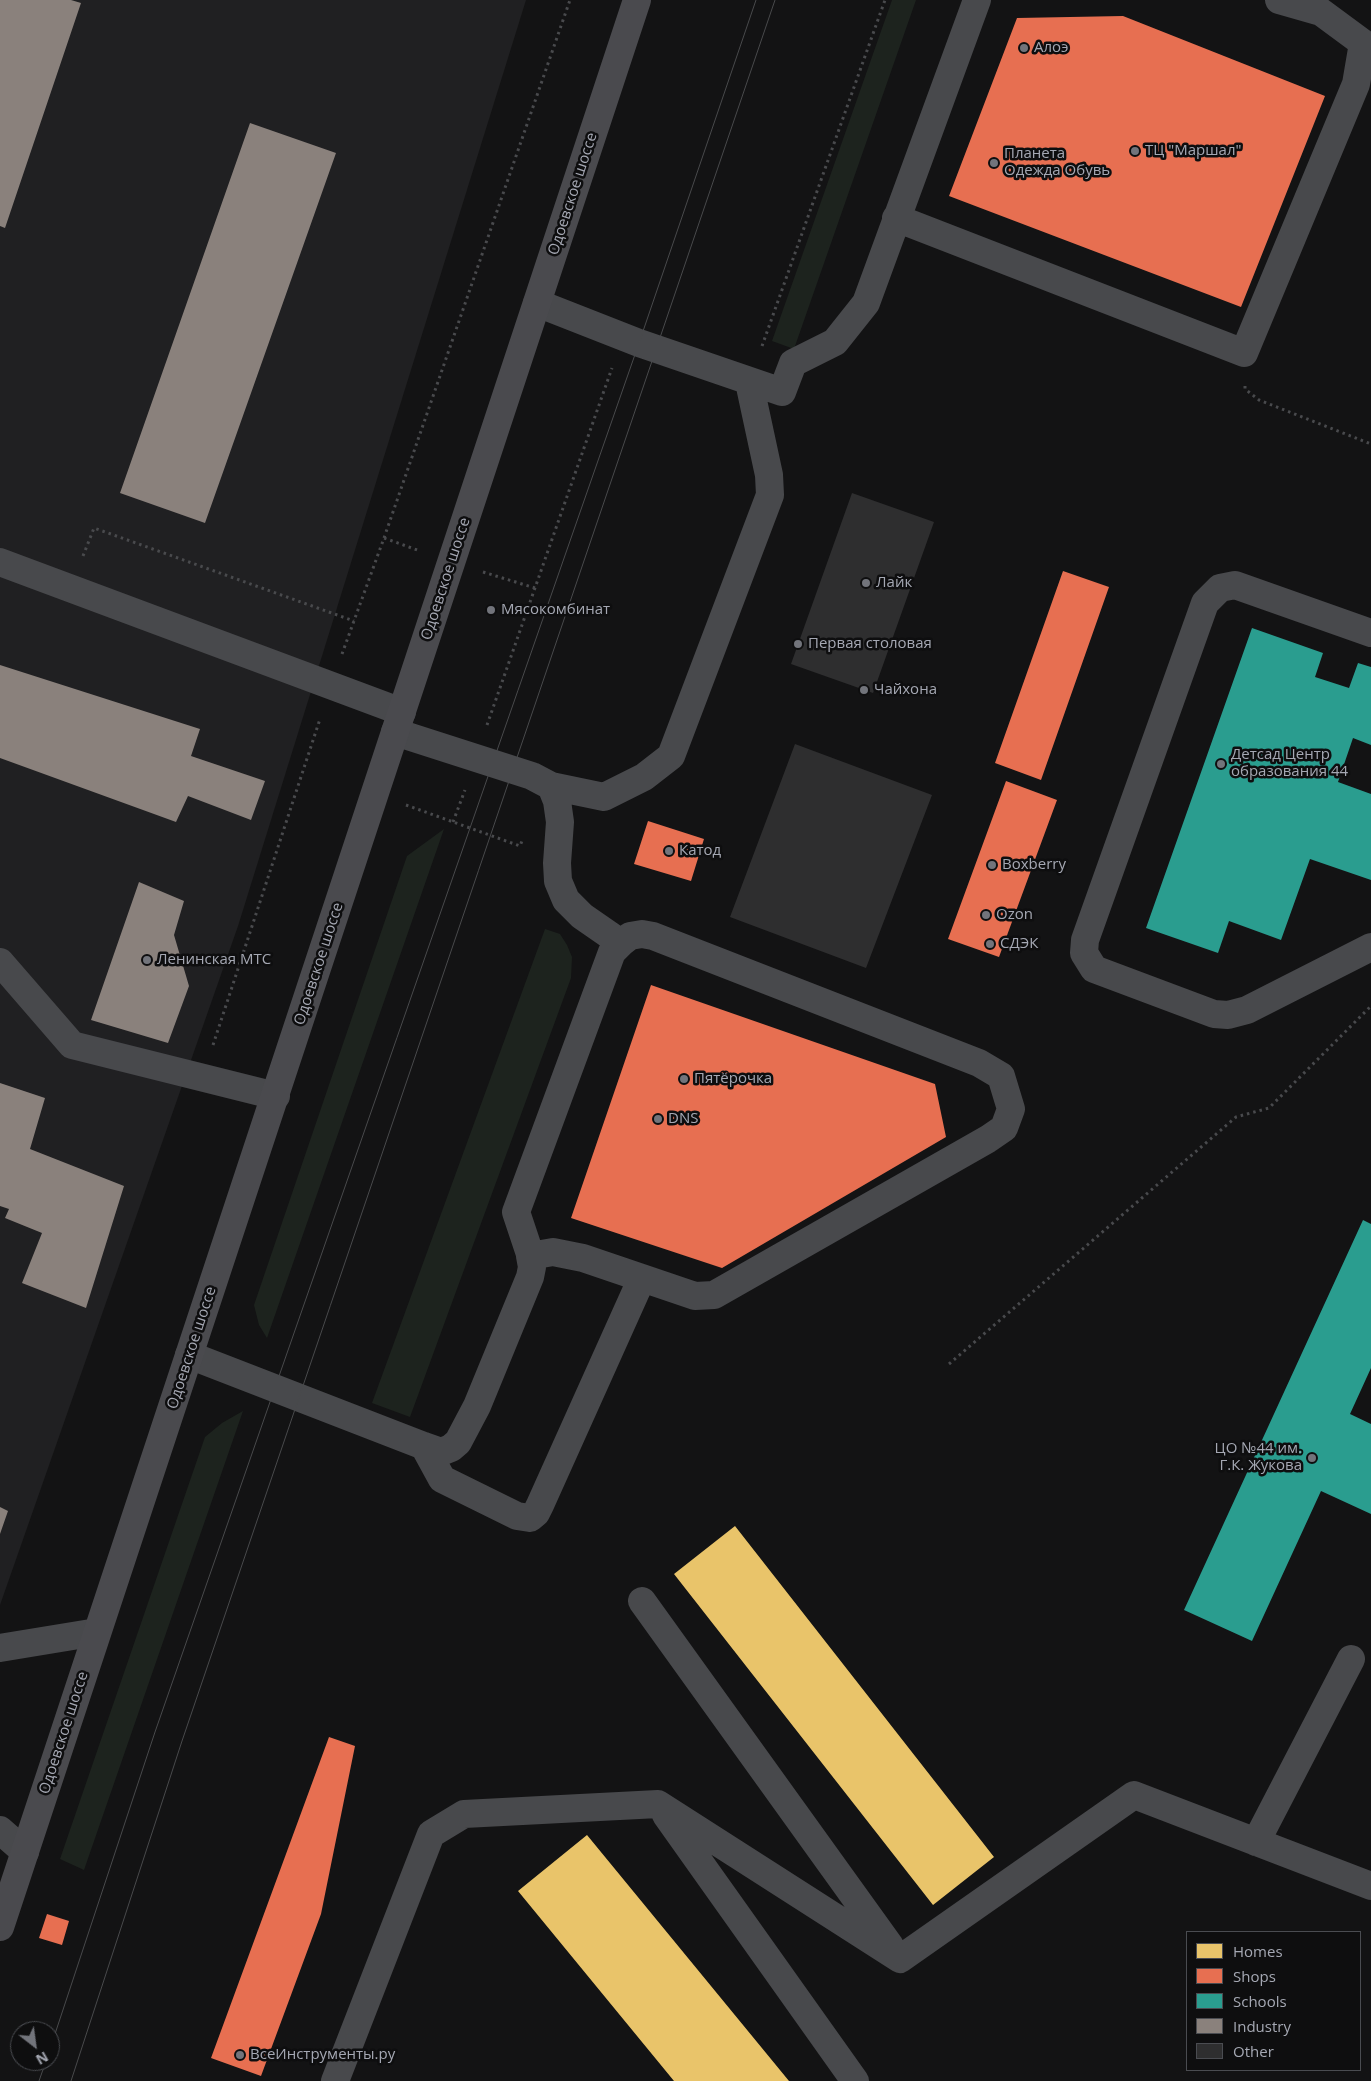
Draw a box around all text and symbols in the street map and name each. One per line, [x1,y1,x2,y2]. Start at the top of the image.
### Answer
place label: Алоэ [1034,39,1068,57]
marker: Алоэ [1018,42,1030,54]
street label: Одоевское шоссе [545,130,601,258]
place label: ТЦ "Маршал" [1145,142,1241,160]
place label: Планета Одежда Обувь [1004,145,1110,180]
marker: ТЦ "Маршал" [1129,145,1141,157]
marker: Планета Одежда Обувь [988,157,1000,169]
street label: Одоевское шоссе [418,515,474,643]
place label: Лайк [876,574,912,592]
marker: Лайк [860,577,872,589]
place label: Мясокомбинат [501,601,610,619]
marker: Мясокомбинат [485,604,497,616]
place label: Первая столовая [808,635,932,653]
marker: Первая столовая [792,638,804,650]
place label: Чайхона [874,681,937,699]
marker: Чайхона [858,684,870,696]
place label: Детсад Центр образования 44 [1231,746,1348,781]
marker: Детсад Центр образования 44 [1215,758,1227,770]
place label: Катод [679,842,721,860]
marker: Катод [663,845,675,857]
place label: Boxberry [1002,856,1066,874]
marker: Boxberry [986,859,998,871]
street label: Одоевское шоссе [291,900,347,1028]
place label: Ozon [996,906,1033,924]
marker: Ozon [980,909,992,921]
place label: СДЭК [1000,935,1038,953]
marker: СДЭК [984,938,996,950]
place label: Ленинская МТС [157,951,271,969]
marker: Ленинская МТС [141,954,153,966]
place label: Пятёрочка [694,1070,772,1088]
marker: Пятёрочка [678,1073,690,1085]
place label: DNS [668,1110,698,1128]
marker: DNS [652,1113,664,1125]
street label: Одоевское шоссе [164,1284,220,1412]
place label: ЦО №44 им. Г.К. Жукова [1215,1440,1302,1475]
marker: ЦО №44 им. Г.К. Жукова [1306,1452,1318,1464]
street label: Одоевское шоссе [36,1669,92,1797]
legend [1186,1931,1361,2071]
text: Homes [1233,1941,1283,1961]
text: Shops [1233,1966,1276,1986]
text: Schools [1233,1991,1287,2011]
text: Industry [1233,2016,1291,2036]
north arrow [10,2021,60,2071]
text: Other [1233,2041,1274,2061]
place label: ВсеИнструменты.ру [250,2046,395,2064]
text: N [33,2047,52,2070]
marker: ВсеИнструменты.ру [234,2049,246,2061]

